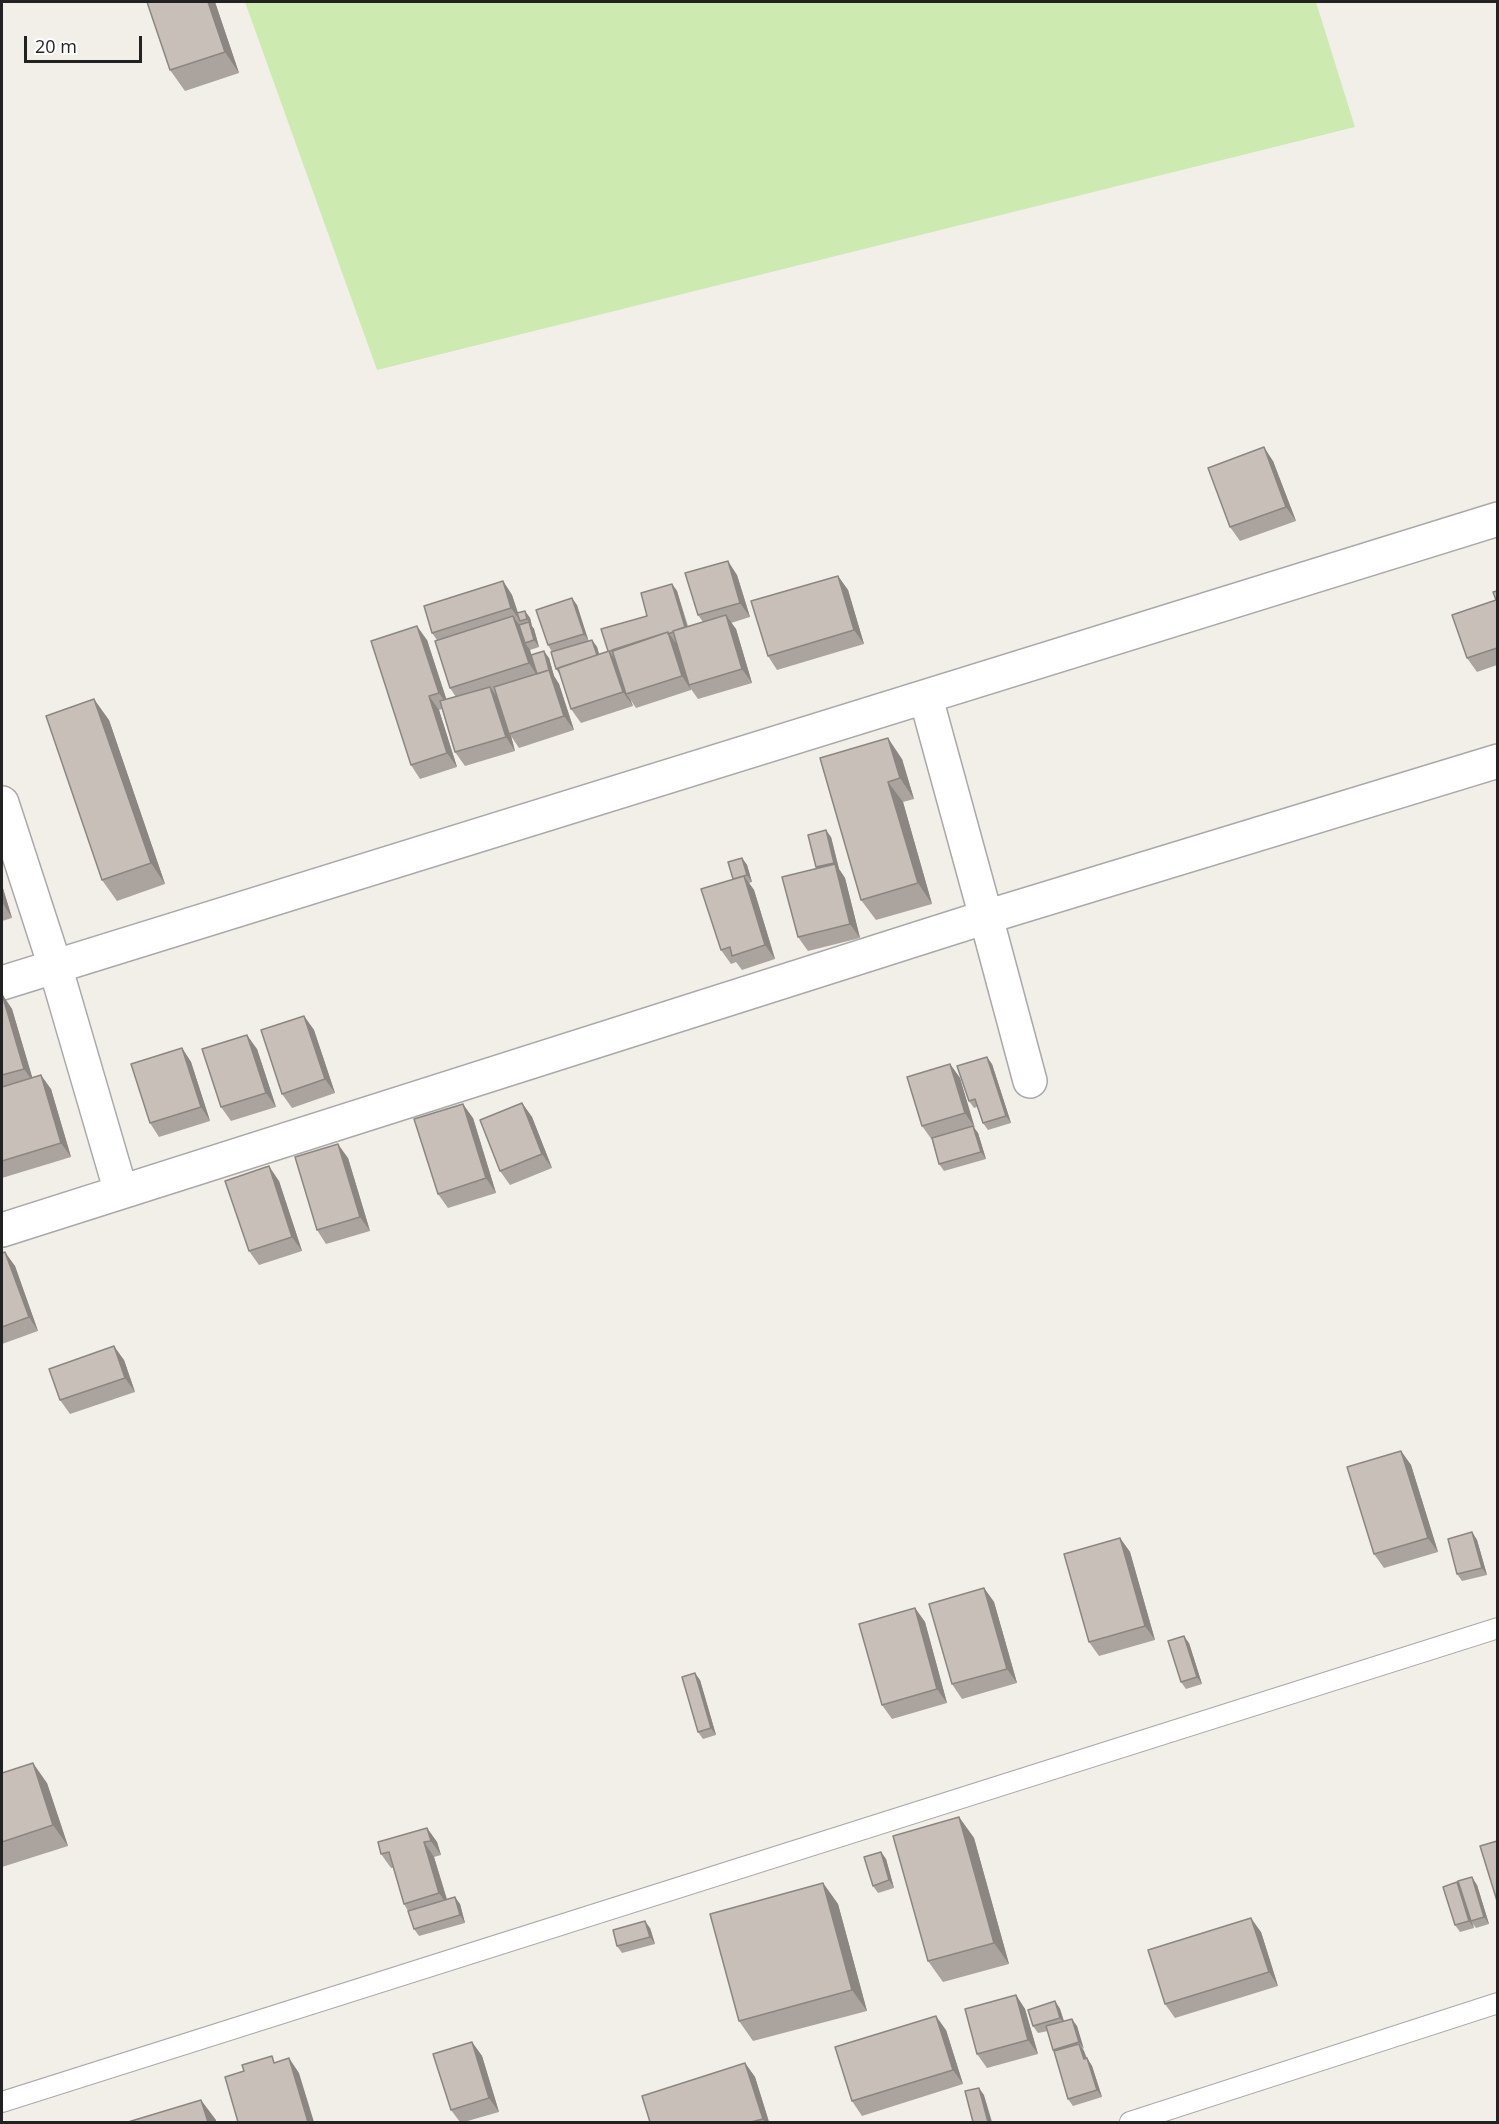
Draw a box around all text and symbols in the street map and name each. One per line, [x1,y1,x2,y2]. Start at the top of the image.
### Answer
scale bar [27,24,146,62]
text: 20 m [35,34,77,58]

